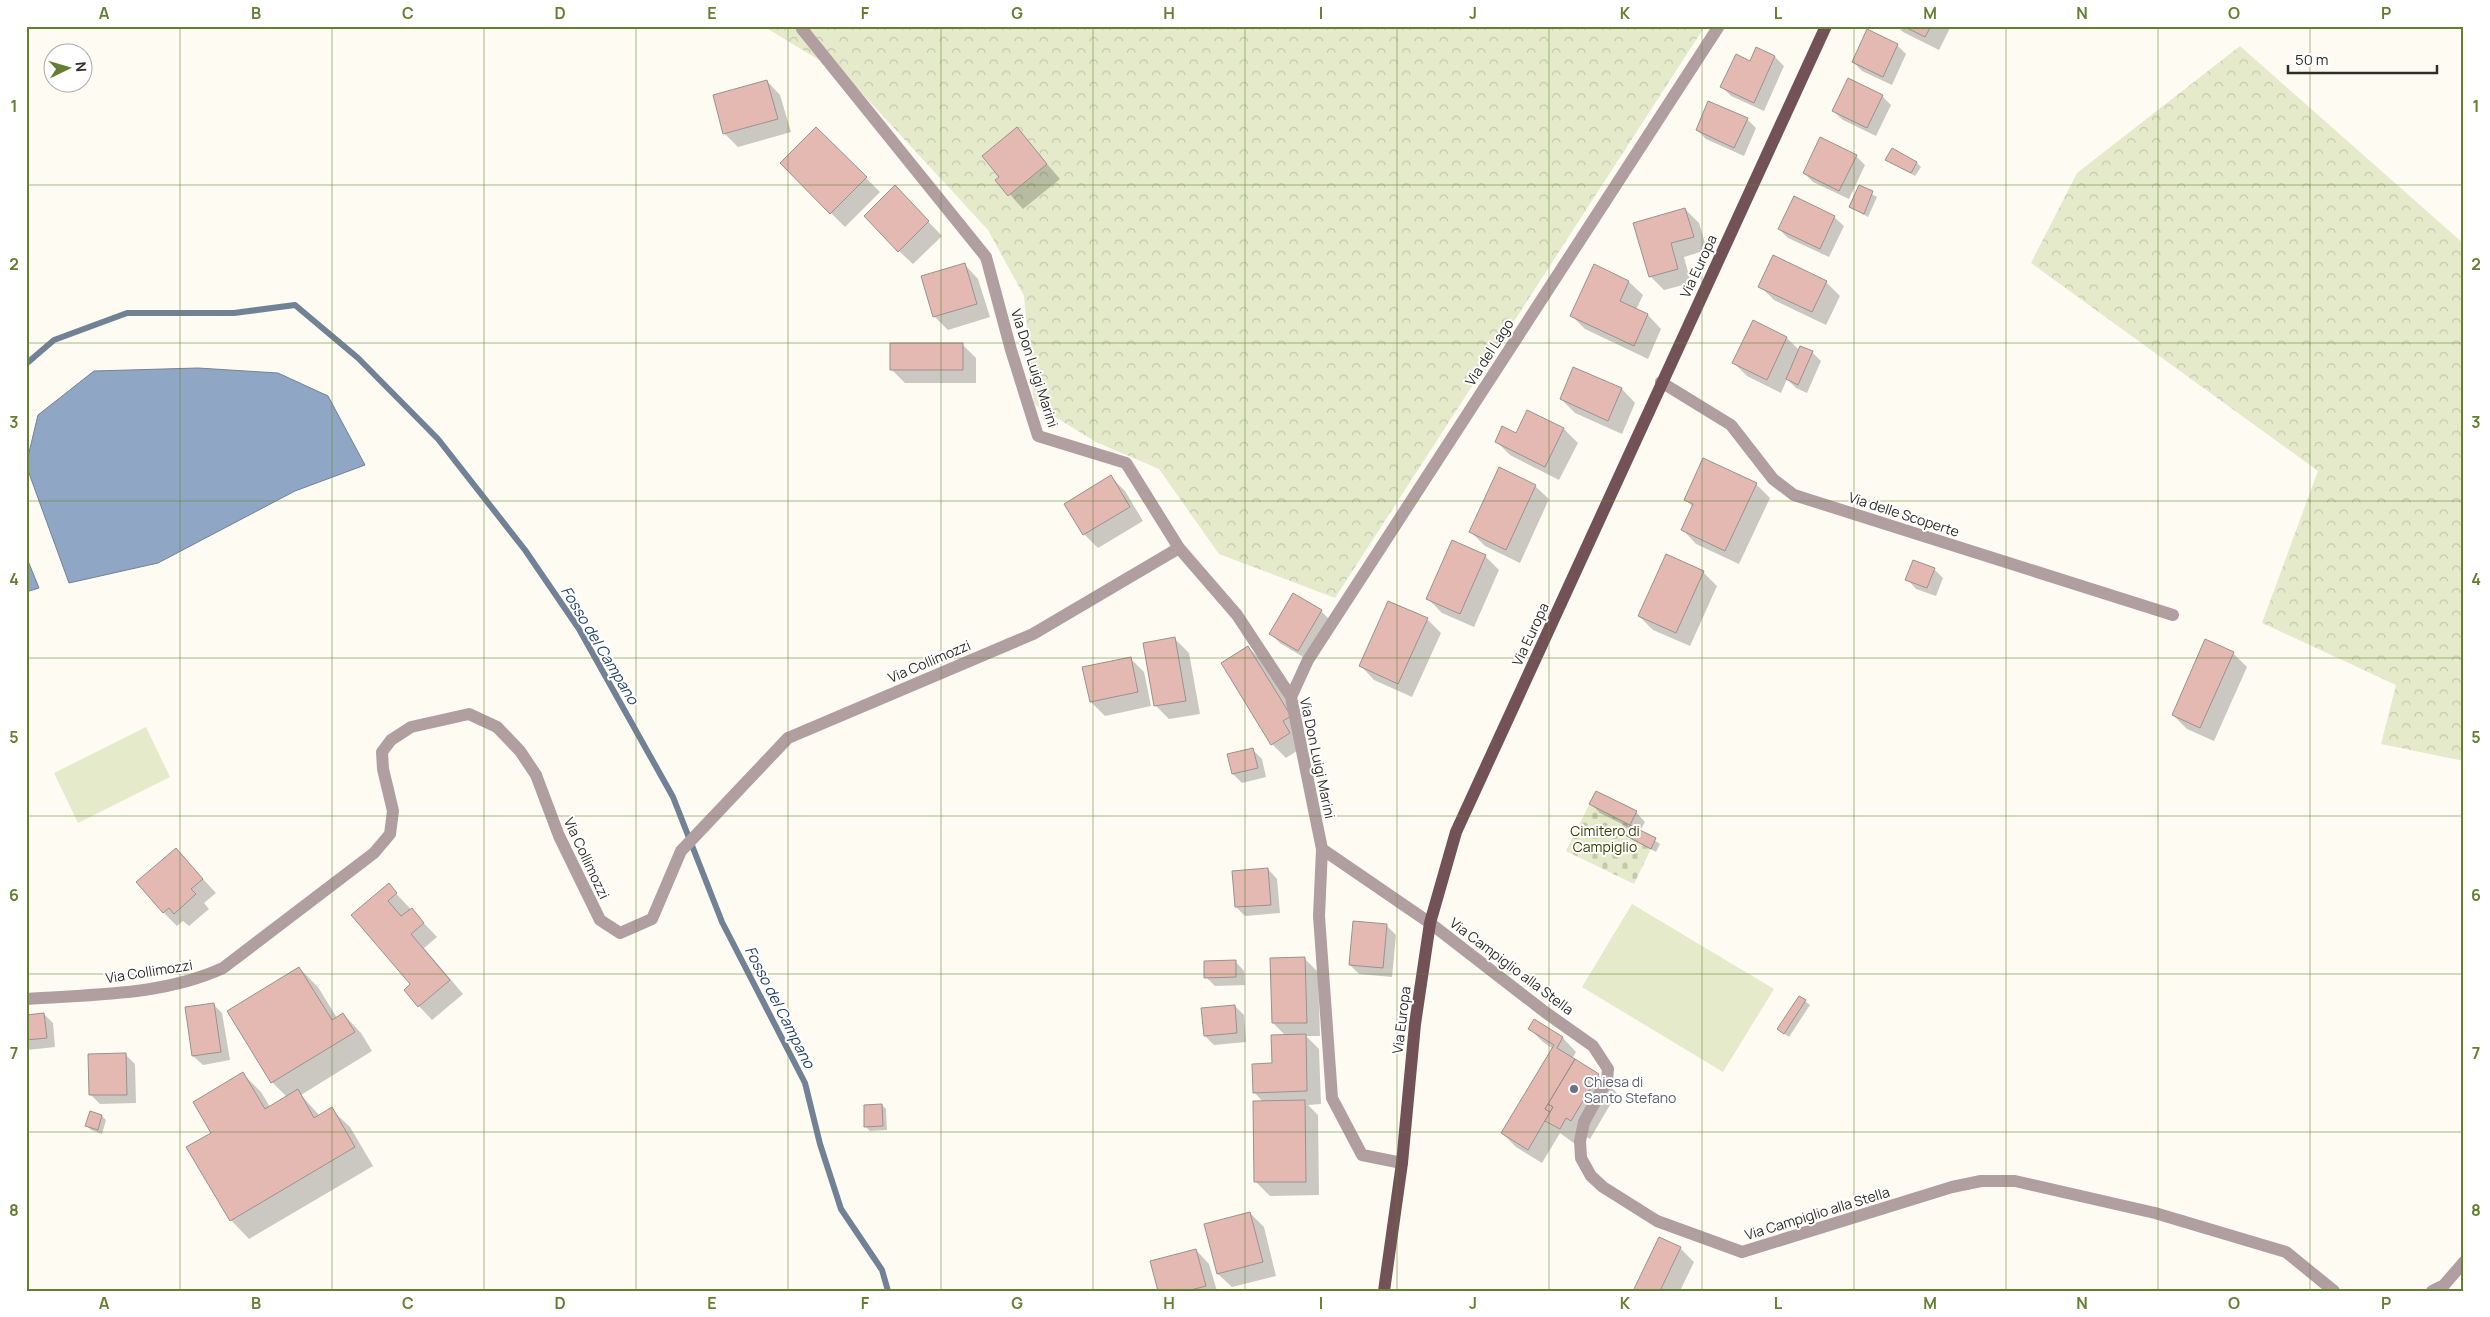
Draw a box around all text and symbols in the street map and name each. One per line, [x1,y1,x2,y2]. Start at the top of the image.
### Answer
text: A [99,2,110,24]
text: B [251,2,261,24]
text: C [402,2,414,24]
text: D [554,2,566,24]
text: E [707,2,717,24]
text: F [861,2,870,24]
text: G [1011,2,1023,24]
text: H [1163,2,1175,24]
text: I [1319,2,1323,24]
text: J [1469,2,1477,24]
text: K [1620,2,1631,24]
text: L [1774,2,1783,24]
text: M [1923,2,1937,24]
text: N [2076,2,2088,24]
text: O [2228,2,2240,24]
text: P [2381,2,2391,24]
north arrow [42,42,92,92]
scale bar [2288,42,2436,74]
text: 50 m [2295,49,2329,70]
text: N [72,61,91,73]
text: 1 [10,95,18,117]
text: 1 [2472,95,2480,117]
street label: Via Europa [1675,231,1721,301]
text: 2 [9,253,19,275]
text: 2 [2471,253,2481,275]
street label: Via Don Luigi Marini [1007,306,1063,430]
street label: Via del Lago [1460,315,1518,389]
text: 3 [9,411,19,433]
text: 3 [2471,411,2481,433]
street label: Via delle Scoperte [1846,487,1962,541]
text: 4 [9,568,19,590]
text: 4 [2471,568,2481,590]
water label: Fosso del Campano [556,582,644,709]
street label: Via Europa [1507,599,1553,669]
street label: Via Collimozzi [885,635,973,687]
street label: Via Don Luigi Marini [1296,696,1340,820]
text: 5 [9,726,19,748]
text: 5 [2471,726,2481,748]
street label: Via Collimozzi [560,814,614,902]
park label: Cimitero di Campiglio [1570,821,1640,856]
text: 6 [9,884,19,906]
text: 6 [2471,884,2481,906]
street label: Via Campiglio alla Stella [1446,913,1578,1019]
water label: Fosso del Campano [740,942,820,1073]
street label: Via Collimozzi [104,955,194,987]
street label: Via Europa [1387,985,1415,1055]
text: 7 [10,1042,18,1064]
text: 7 [2472,1042,2480,1064]
place label: Chiesa di Santo Stefano [1584,1072,1676,1107]
marker: Chiesa di Santo Stefano [1568,1083,1580,1095]
street label: Via Campiglio alla Stella [1742,1182,1892,1244]
text: 8 [9,1199,19,1221]
text: 8 [2471,1199,2481,1221]
text: A [99,1292,110,1314]
text: B [251,1292,261,1314]
text: C [402,1292,414,1314]
text: D [554,1292,566,1314]
text: E [707,1292,717,1314]
text: F [861,1292,870,1314]
text: G [1011,1292,1023,1314]
text: H [1163,1292,1175,1314]
text: I [1319,1292,1323,1314]
text: J [1469,1292,1477,1314]
text: K [1620,1292,1631,1314]
text: L [1774,1292,1783,1314]
text: M [1923,1292,1937,1314]
text: N [2076,1292,2088,1314]
text: O [2228,1292,2240,1314]
text: P [2381,1292,2391,1314]

